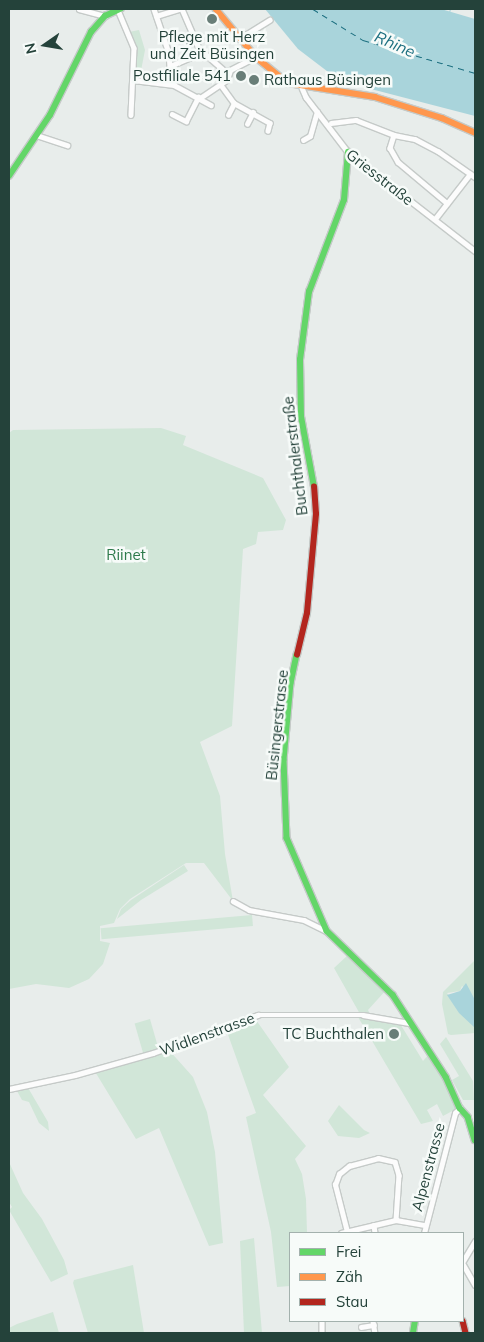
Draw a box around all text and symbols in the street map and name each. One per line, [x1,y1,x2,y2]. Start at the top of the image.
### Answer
marker: Pflege mit Herz und Zeit Büsingen [206,13,218,25]
north arrow [20,20,70,70]
place label: Pflege mit Herz und Zeit Büsingen [150,27,274,62]
water label: Rhine [372,27,418,61]
text: N [20,41,40,56]
place label: Postfiliale 541 [133,67,231,85]
marker: Postfiliale 541 [235,70,247,82]
place label: Rathaus Büsingen [264,71,391,89]
marker: Rathaus Büsingen [248,74,260,86]
street label: Griesstraße [343,145,417,209]
street label: Buchthalerstraße [279,395,311,517]
park label: Riinet [106,546,146,564]
street label: Büsingerstrasse [262,669,292,781]
street label: Widlenstrasse [157,1008,257,1060]
place label: TC Buchthalen [283,1025,384,1043]
marker: TC Buchthalen [388,1028,400,1040]
street label: Alpenstrasse [408,1121,448,1213]
legend [289,1232,464,1322]
text: Frei [336,1242,361,1261]
text: Zäh [336,1267,363,1286]
text: Stau [336,1292,368,1311]

